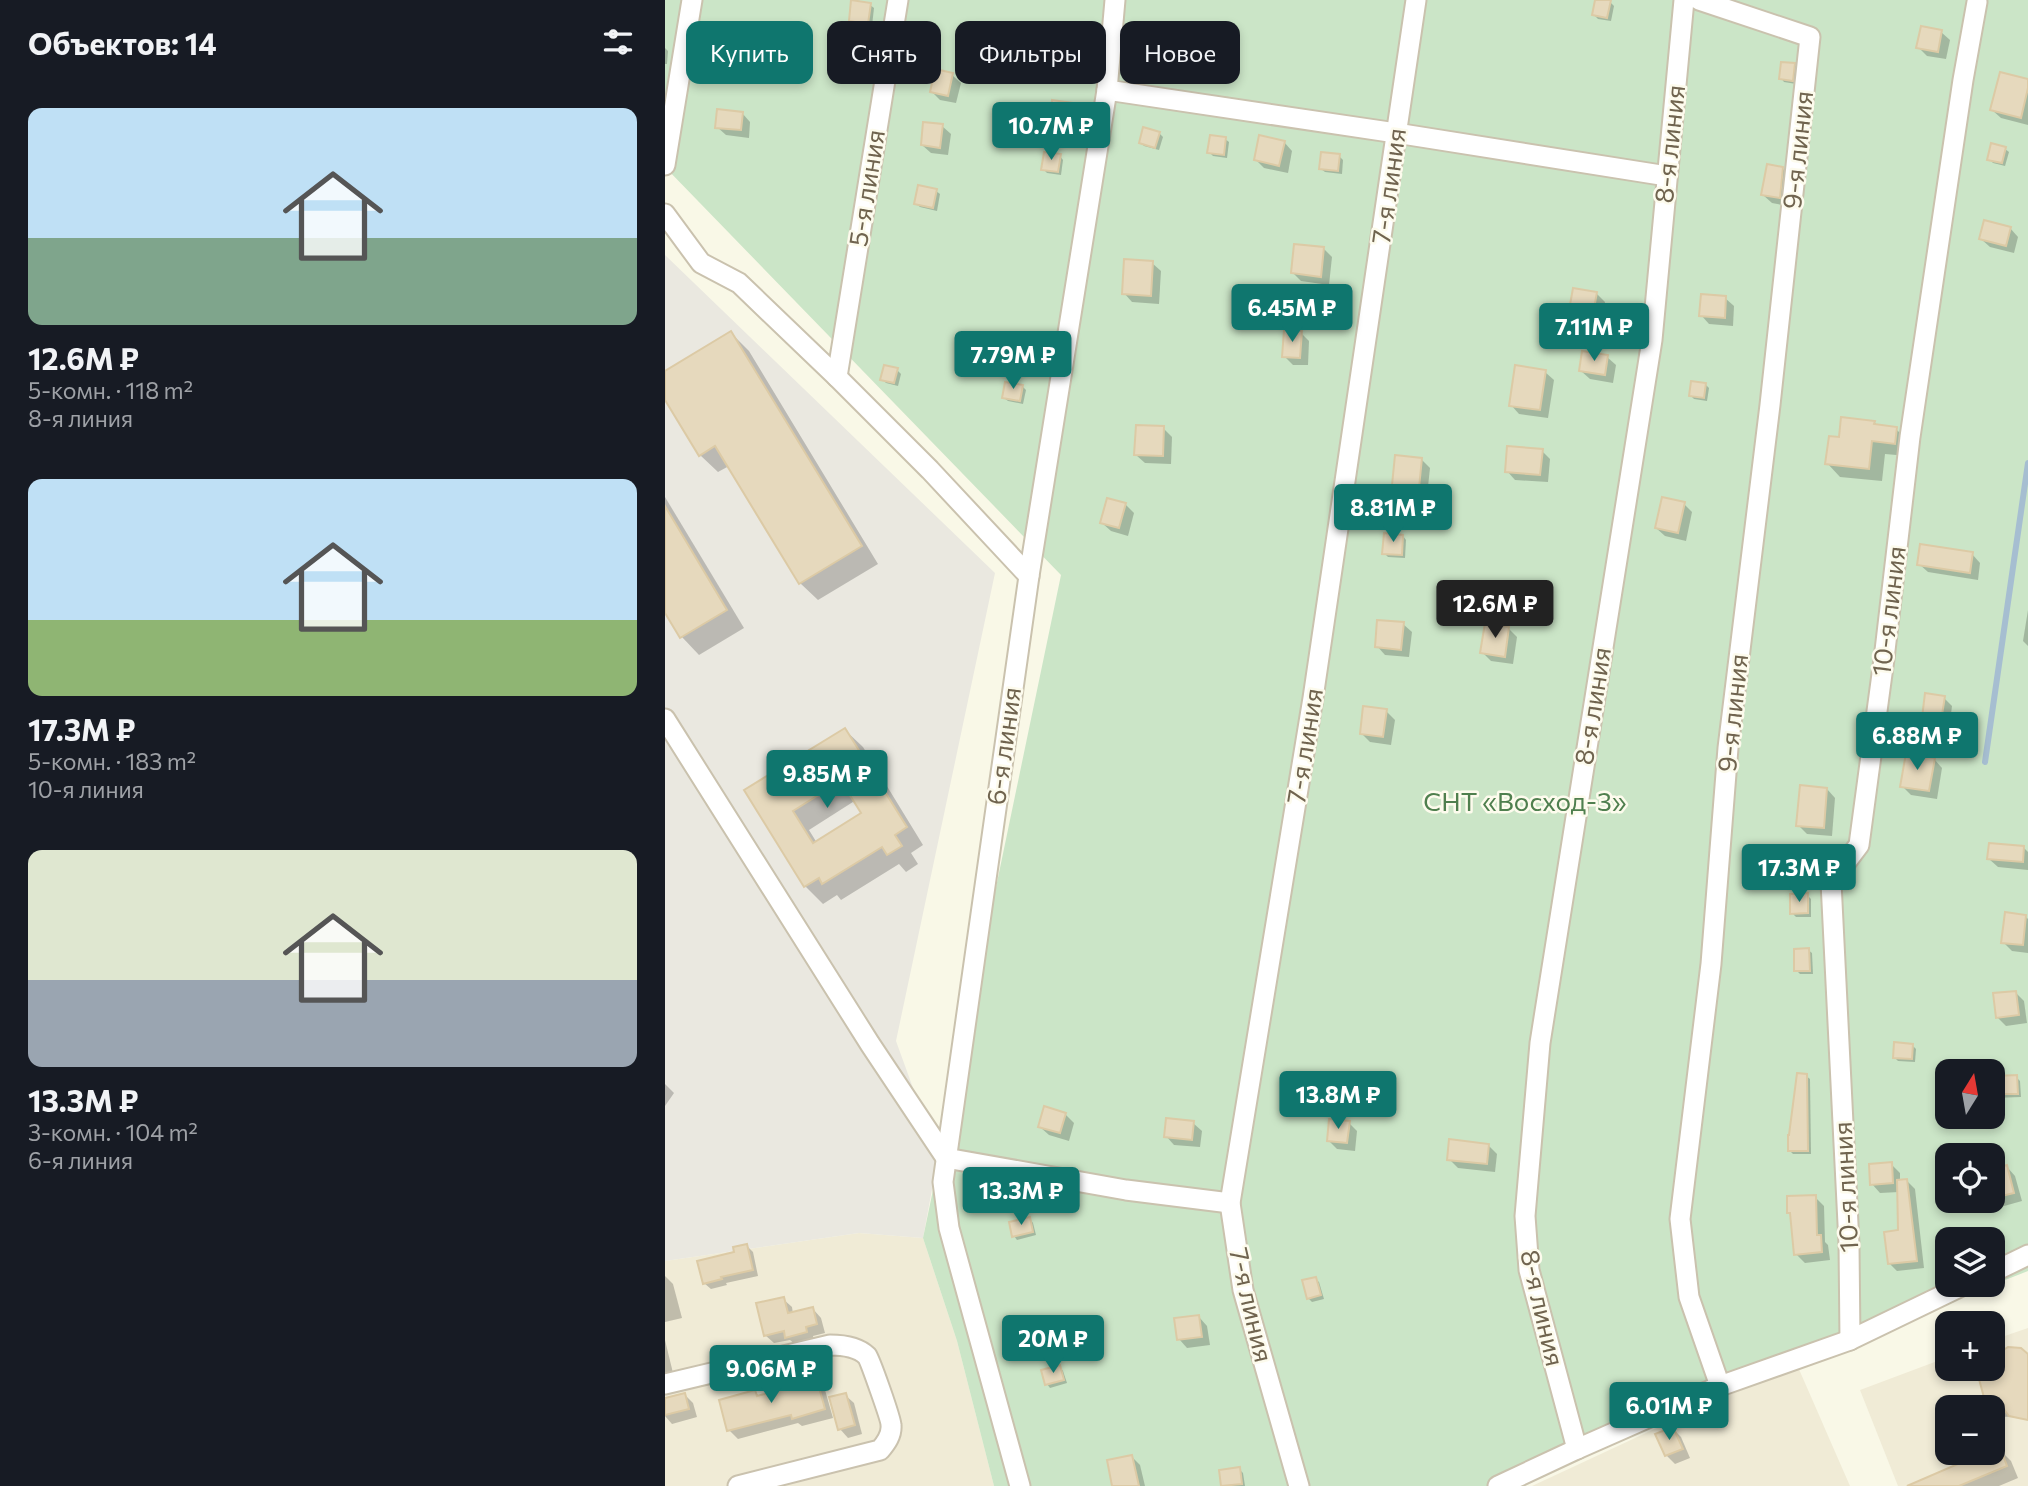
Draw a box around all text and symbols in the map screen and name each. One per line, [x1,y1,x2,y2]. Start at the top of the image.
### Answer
chip: Купить [686,21,813,84]
chip: Снять [827,21,941,84]
chip: Фильтры [955,21,1106,84]
chip: Новое [1120,21,1240,84]
icon: filters [599,23,637,61]
text: Объектов: 14 [28,24,217,61]
street label: 8-я линия [1647,83,1690,204]
street label: 9-я линия [1775,89,1818,210]
pin: 10.7M ₽ [986,102,1116,162]
text: 10.7M ₽ [1008,111,1094,139]
street label: 7-я линия [1364,126,1411,246]
street label: 5-я линия [841,127,890,248]
icon: home [270,153,396,279]
pin: 6.45M ₽ [1227,284,1357,344]
text: 6.45M ₽ [1247,293,1337,321]
pin: 7.11M ₽ [1529,304,1659,363]
text: 7.11M ₽ [1555,312,1633,340]
pin: 7.79M ₽ [948,332,1078,391]
text: 12.6M ₽ [28,339,139,376]
text: 7.79M ₽ [970,340,1056,368]
text: 5-комн. · 118 m² [28,376,193,404]
text: 8-я линия [28,404,133,432]
pin: 8.81M ₽ [1328,484,1458,544]
text: 8.81M ₽ [1350,493,1436,521]
icon: home [270,524,396,650]
street label: 10-я линия [1864,544,1911,678]
pin: 12.6M ₽ [1430,580,1560,640]
text: 12.6M ₽ [1452,589,1538,617]
street label: 8-я линия [1567,645,1616,767]
street label: 9-я линия [1710,652,1753,773]
street label: 6-я линия [979,685,1026,807]
street label: 7-я линия [1279,686,1328,806]
text: 17.3M ₽ [28,710,136,747]
pin: 6.88M ₽ [1852,712,1982,772]
text: 6.88M ₽ [1872,721,1962,749]
text: 5-комн. · 183 m² [28,747,196,775]
pin: 9.85M ₽ [762,750,892,810]
text: 9.85M ₽ [783,759,872,787]
text: 10-я линия [28,775,144,803]
park label: СНТ «Восход-3» [1423,785,1627,816]
pin: 17.3M ₽ [1734,844,1864,904]
text: 17.3M ₽ [1758,853,1840,881]
icon: home [270,895,396,1021]
north arrow [1935,1059,2005,1129]
map controls [1935,1059,2005,1465]
pin: 13.8M ₽ [1273,1072,1403,1131]
text: 13.8M ₽ [1295,1080,1381,1108]
text: 13.3M ₽ [28,1081,138,1118]
text: 3-комн. · 104 m² [28,1118,198,1146]
street label: 10-я линия [1826,1121,1863,1253]
button: locate [1935,1143,2005,1213]
text: 6-я линия [28,1146,133,1174]
pin: 13.3M ₽ [956,1168,1086,1227]
text: 13.3M ₽ [979,1176,1063,1204]
button: layers [1935,1227,2005,1297]
street label: 7-я линия [1224,1244,1281,1365]
street label: 8-я линия [1515,1246,1572,1369]
button: + [1935,1311,2005,1381]
pin: 20M ₽ [1004,1316,1102,1375]
text: 20M ₽ [1018,1324,1088,1352]
pin: 9.06M ₽ [706,1346,836,1405]
text: 9.06M ₽ [726,1354,816,1382]
pin: 6.01M ₽ [1604,1382,1734,1442]
text: 6.01M ₽ [1625,1391,1713,1419]
button: − [1935,1395,2005,1465]

